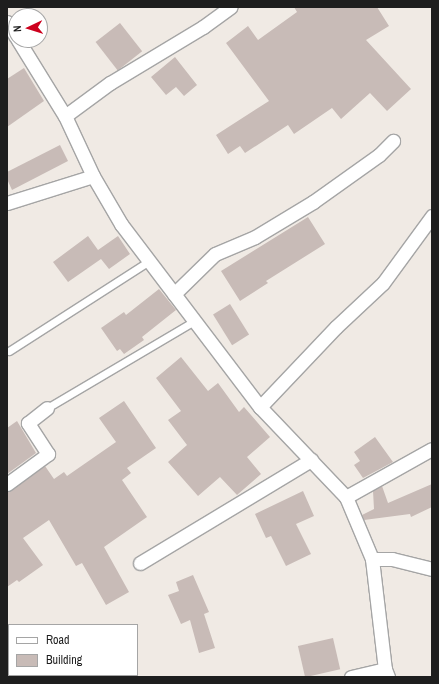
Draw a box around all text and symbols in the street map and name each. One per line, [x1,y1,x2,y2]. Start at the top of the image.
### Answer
north arrow [8,8,48,48]
text: N [10,25,24,33]
legend [8,624,138,676]
text: Road [46,632,70,648]
text: Building [46,652,82,668]

